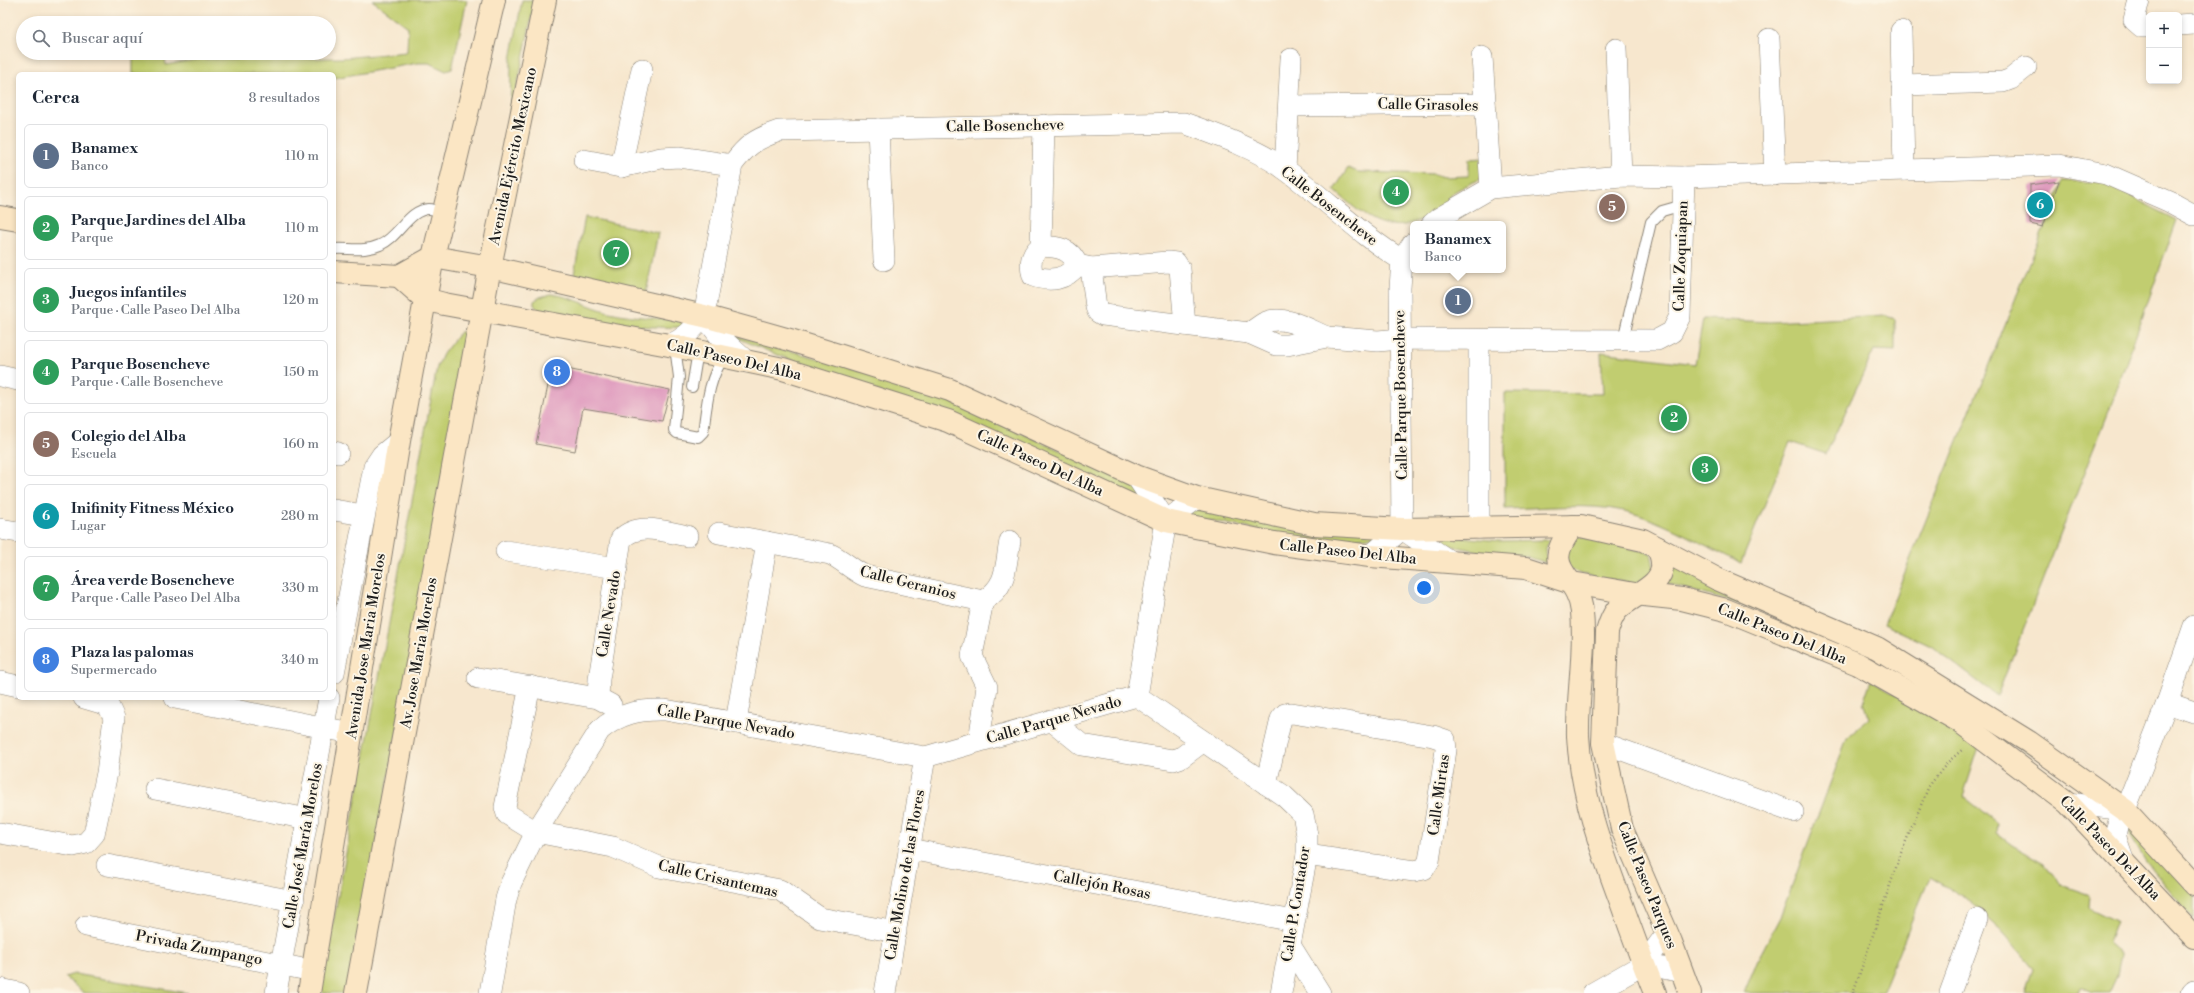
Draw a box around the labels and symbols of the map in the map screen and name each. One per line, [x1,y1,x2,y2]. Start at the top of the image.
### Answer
street label: Avenida Ejército Mexicano [485,65,541,248]
street label: Calle Girasoles [1377,95,1479,115]
street label: Calle Bosencheve [946,115,1064,137]
street label: Calle Bosencheve [1277,162,1381,250]
pin: 4 [1383,177,1409,207]
pin: 6 [2027,190,2053,220]
pin: 5 [1599,192,1625,222]
street label: Calle Zoquiapan [1670,200,1692,312]
pin: 7 [603,238,629,268]
pin: 1 [1445,286,1471,316]
street label: Calle Parque Bosencheve [1390,310,1412,480]
street label: Calle Paseo Del Alba [665,335,804,385]
pin: 8 [544,357,570,387]
pin: 2 [1661,403,1687,433]
street label: Calle Paseo Del Alba [974,425,1107,501]
pin: 3 [1692,454,1718,484]
street label: Calle Paseo Del Alba [1278,535,1418,569]
street label: Avenida Jose Maria Morelos [342,552,390,741]
street label: Calle Geranios [858,562,958,604]
street label: Calle Nevado [593,569,625,659]
street label: Av. Jose Maria Morelos [396,576,442,731]
your location [1414,578,1434,598]
street label: Calle Paseo Del Alba [1715,599,1850,669]
street label: Calle Parque Nevado [984,692,1124,748]
street label: Calle Parque Nevado [656,701,796,743]
street label: Calle Mirtas [1424,753,1454,837]
street label: Calle José María Morelos [279,762,327,930]
street label: Calle Molino de las Flores [881,788,929,962]
street label: Calle Paseo Del Alba [2055,792,2165,904]
street label: Calle Paseo Parques [1613,819,1681,951]
street label: Calle P. Contador [1277,844,1315,963]
street label: Calle Crisantemas [656,856,780,902]
street label: Callejón Rosas [1052,866,1152,904]
street label: Privada Zumpango [134,926,264,970]

